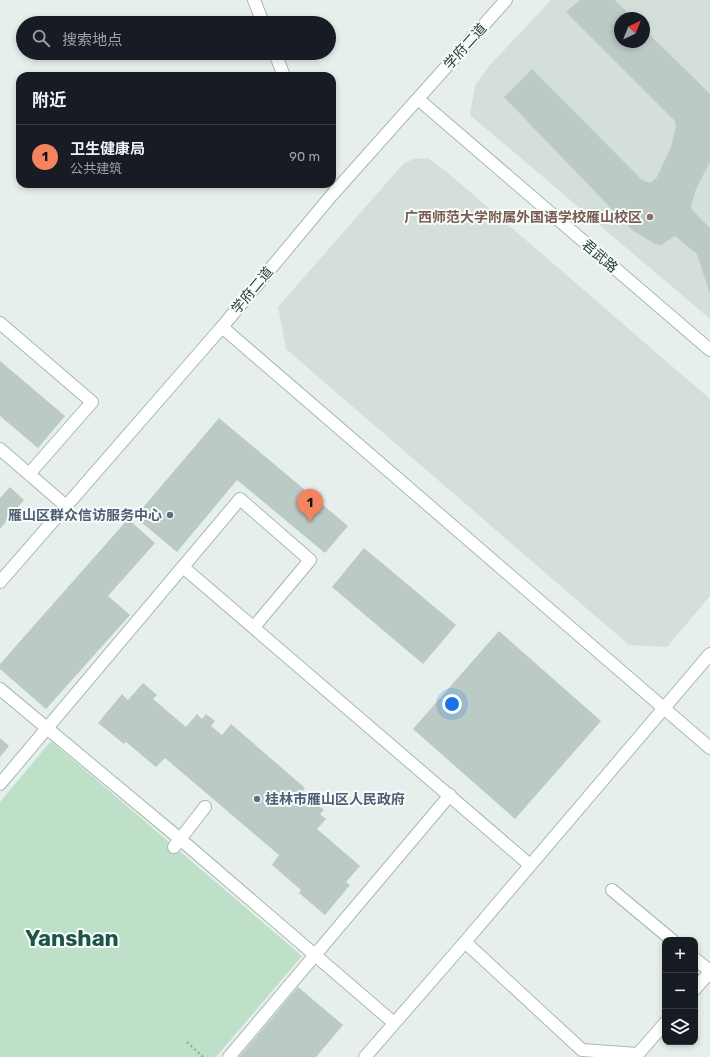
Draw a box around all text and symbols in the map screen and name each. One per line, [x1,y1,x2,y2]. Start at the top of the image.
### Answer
north arrow [614,12,650,48]
search box [16,16,336,60]
street label: 学府二道 [440,20,490,73]
icon: search [30,27,52,49]
text: 搜索地点 [62,31,122,49]
text: 附近 [32,90,66,110]
text: 卫生健康局 [70,140,145,158]
text: 1 [42,149,48,164]
text: 90 m [289,149,320,164]
text: 公共建筑 [70,161,122,176]
place label: 广西师范大学附属外国语学校雁山校区 [404,209,642,226]
marker: 广西师范大学附属外国语学校雁山校区 [645,212,655,222]
street label: 君武路 [578,236,621,277]
street label: 学府二道 [228,263,277,317]
pin: 1 [297,489,323,522]
place label: 雁山区群众信访服务中心 [8,507,162,524]
marker: 雁山区群众信访服务中心 [165,510,175,520]
your location [442,694,462,714]
place label: 桂林市雁山区人民政府 [265,791,405,808]
marker: 桂林市雁山区人民政府 [252,794,262,804]
district label: Yanshan [25,925,119,952]
map controls [662,937,698,1045]
button: + [662,937,698,973]
button: − [662,973,698,1009]
button: layers [662,1009,698,1045]

